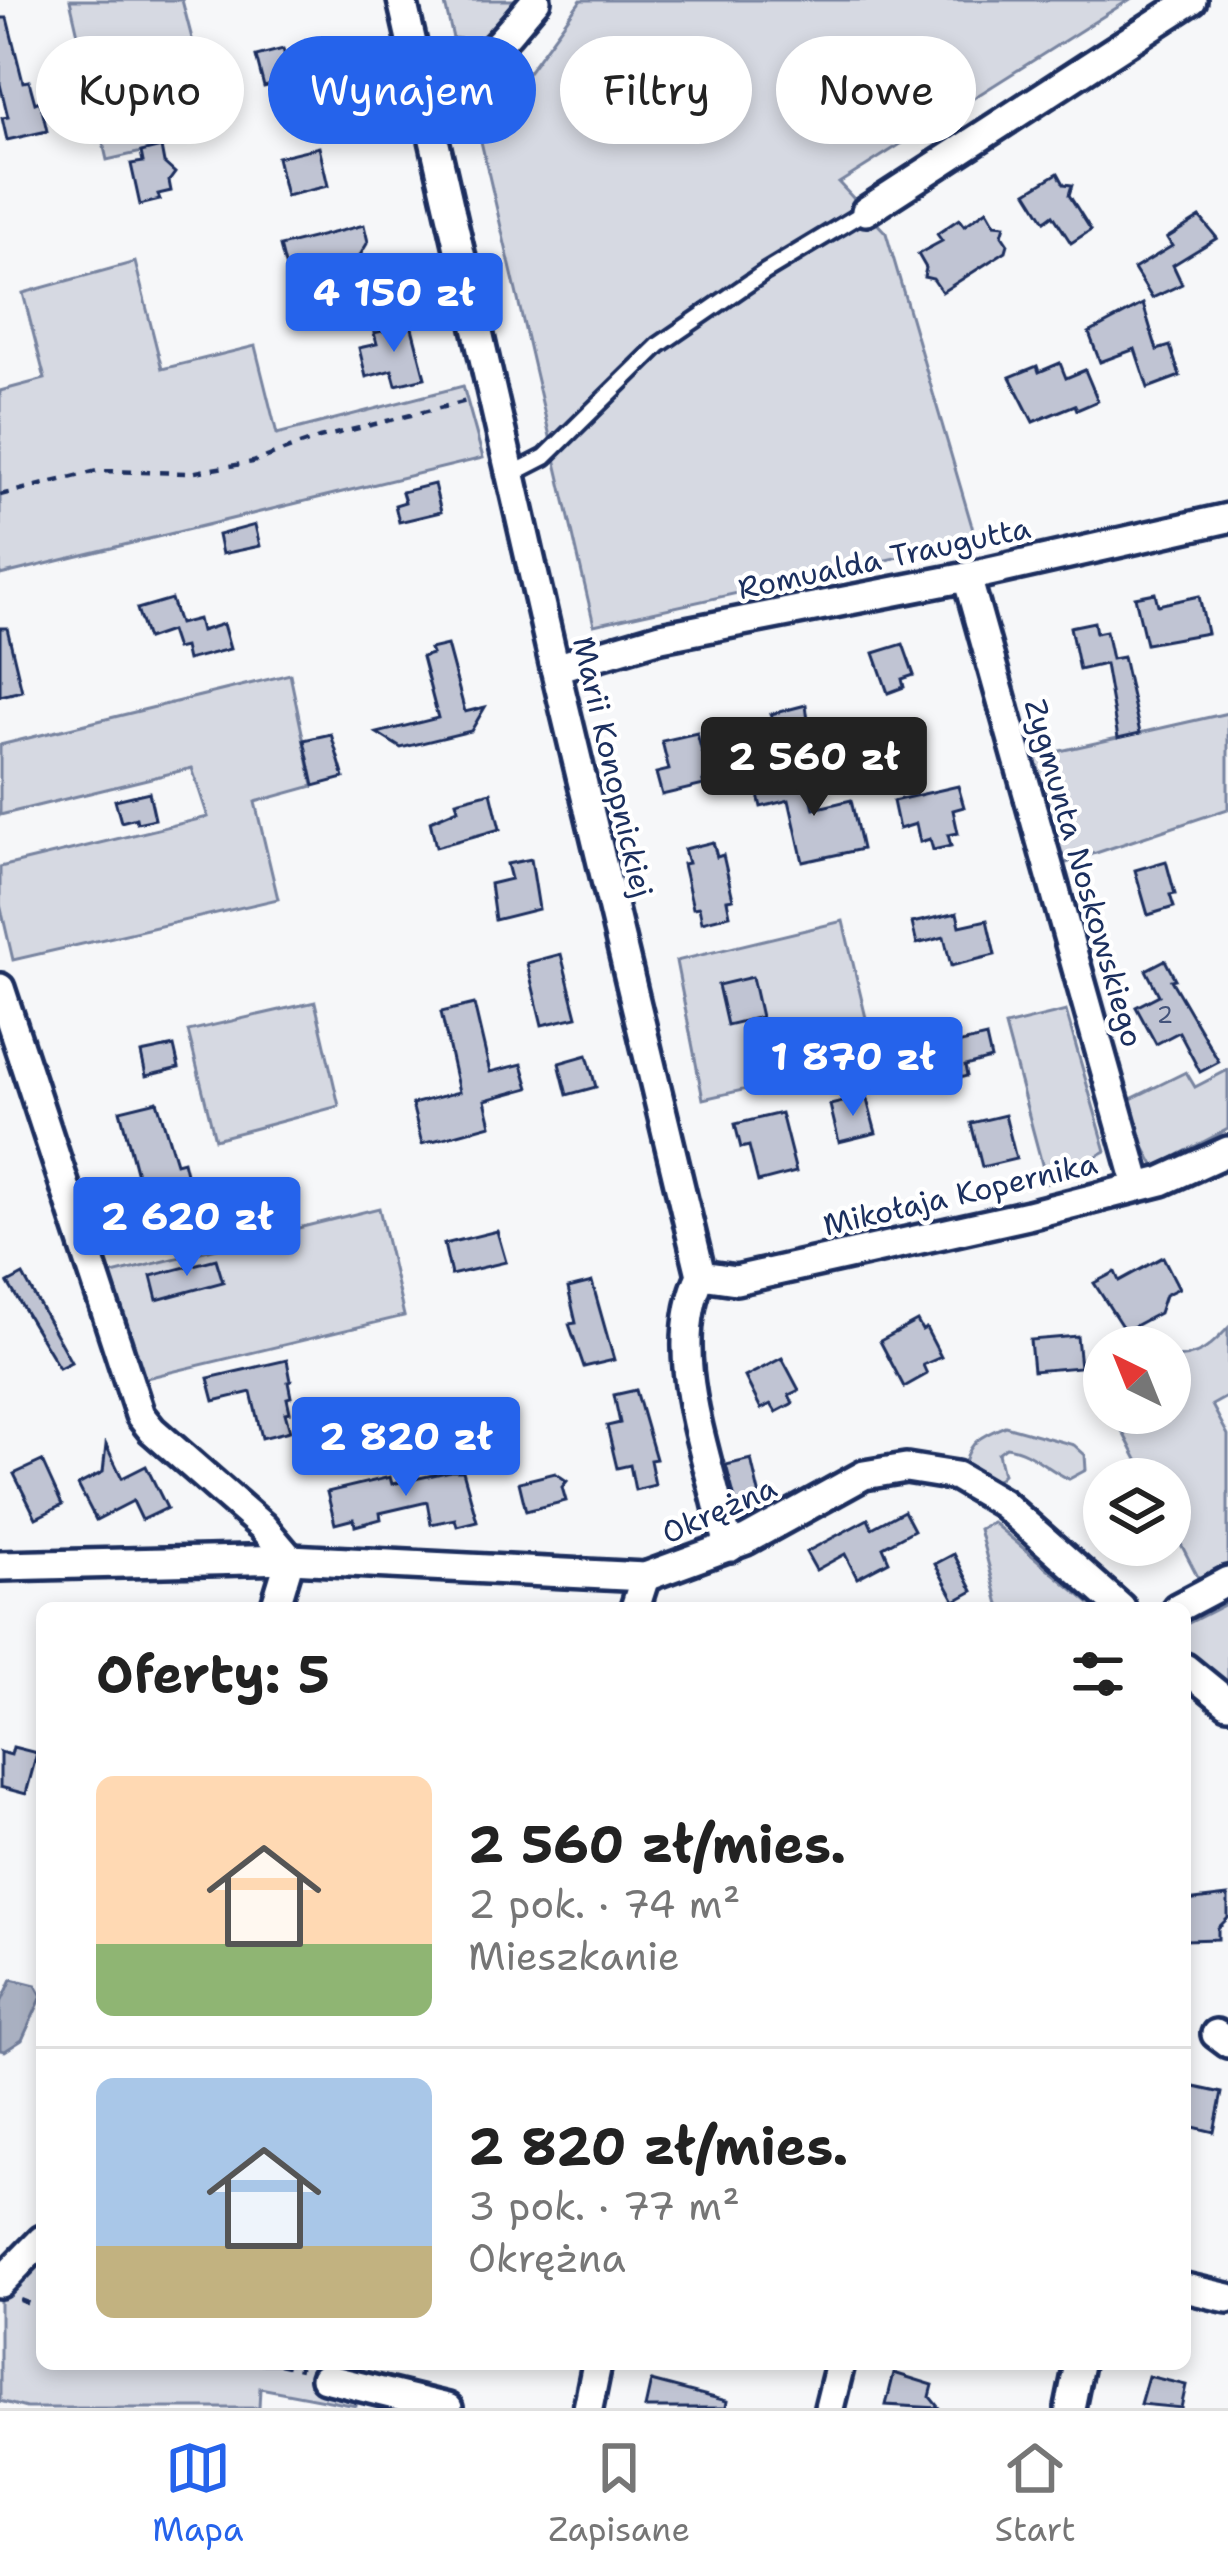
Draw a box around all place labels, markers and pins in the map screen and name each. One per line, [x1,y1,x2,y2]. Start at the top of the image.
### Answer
pin: 4 150 zł [270,253,518,355]
pin: 2 560 zł [690,717,938,819]
pin: 1 870 zł [729,1017,977,1119]
pin: 2 620 zł [63,1177,311,1279]
pin: 2 820 zł [282,1397,530,1499]

